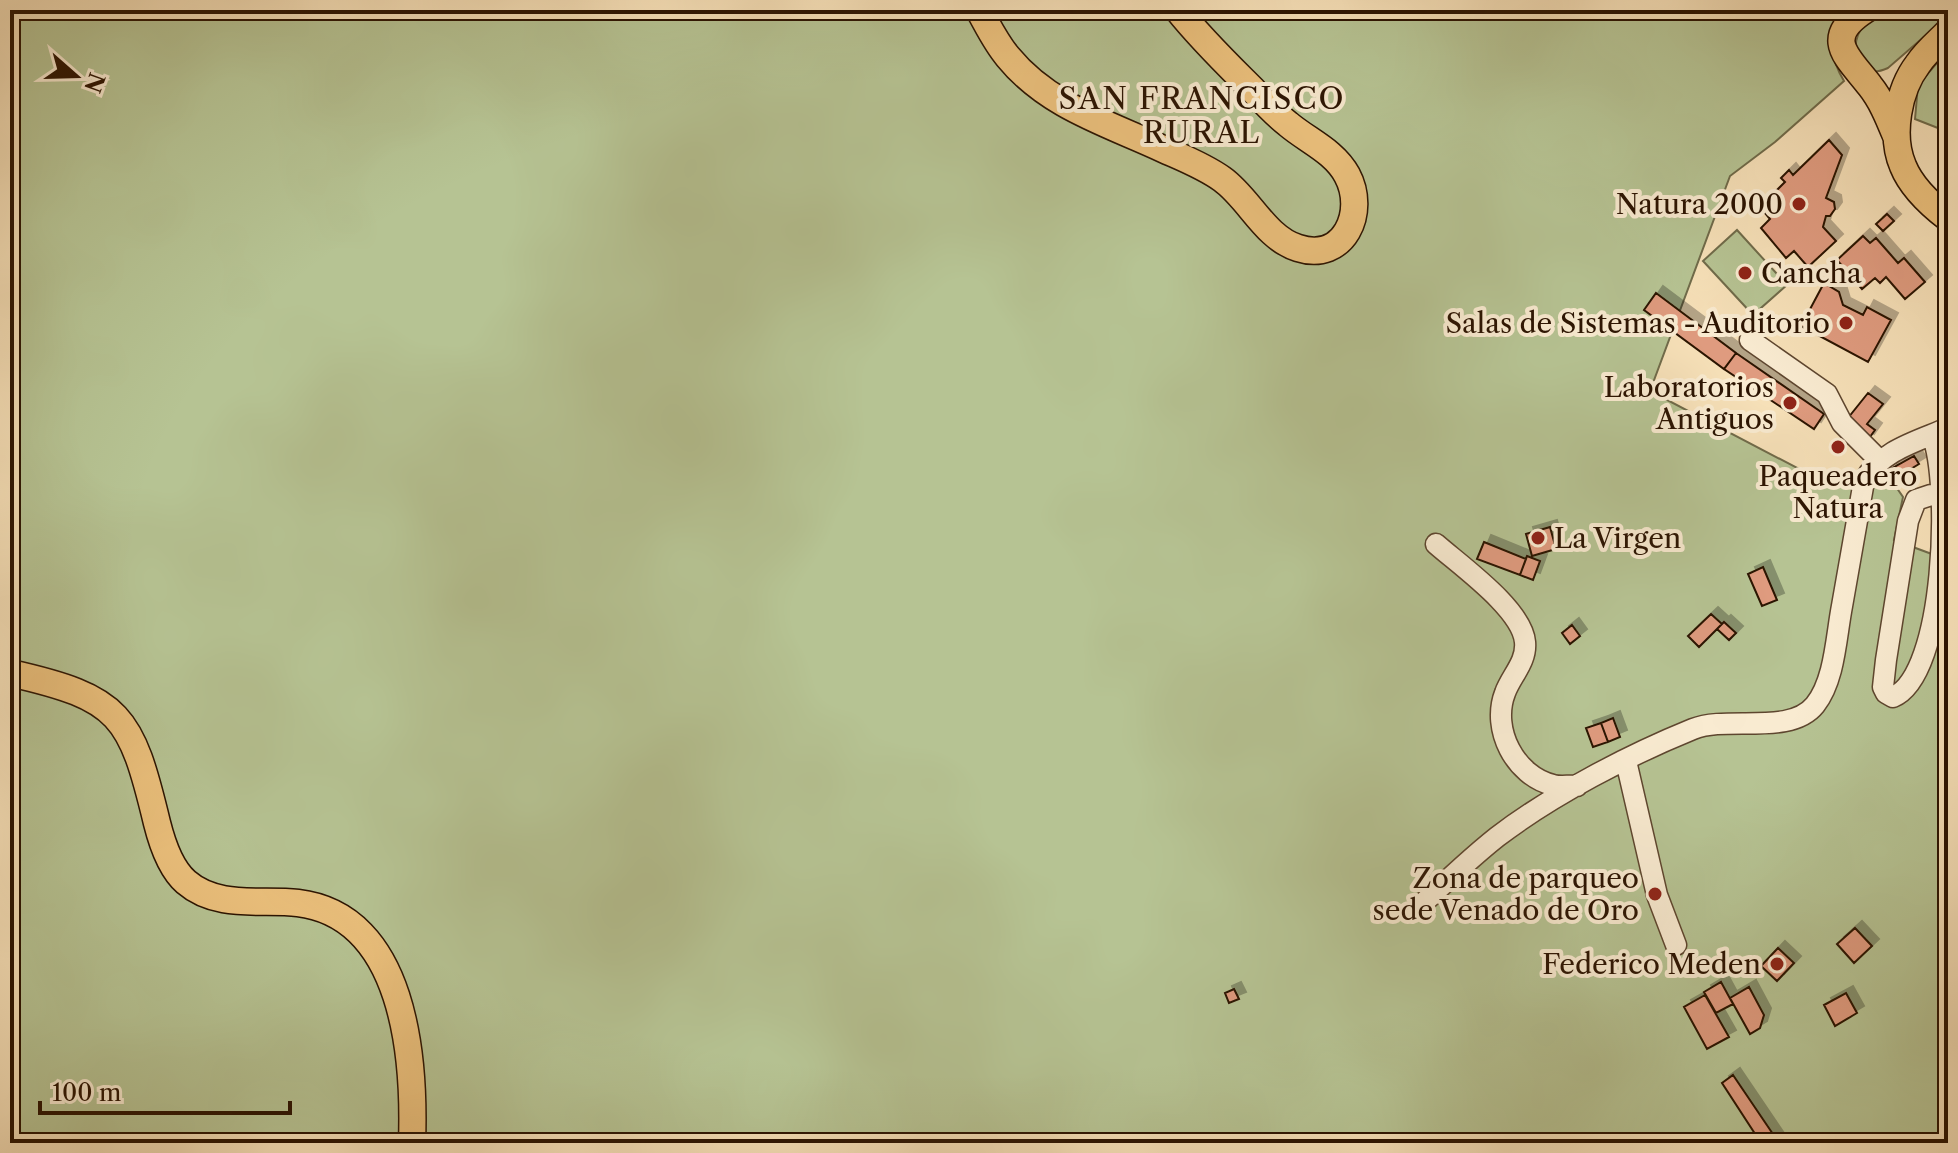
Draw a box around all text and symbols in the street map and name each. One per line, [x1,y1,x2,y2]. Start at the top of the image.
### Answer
north arrow [36,36,116,116]
text: N [78,69,110,96]
district label: SAN FRANCISCO RURAL [1059,80,1346,151]
place label: Natura 2000 [1616,187,1783,221]
marker: Natura 2000 [1790,195,1808,213]
place label: Cancha [1761,256,1862,290]
marker: Cancha [1736,264,1754,282]
place label: Salas de Sistemas - Auditorio [1445,306,1830,340]
marker: Salas de Sistemas - Auditorio [1837,314,1855,332]
place label: Laboratorios Antiguos [1604,370,1774,436]
marker: Laboratorios Antiguos [1781,394,1799,412]
marker: Paqueadero Natura [1829,438,1847,456]
place label: Paqueadero Natura [1759,459,1917,525]
place label: La Virgen [1554,521,1681,555]
marker: La Virgen [1529,529,1547,547]
place label: Zona de parqueo sede Venado de Oro [1373,861,1639,927]
marker: Zona de parqueo sede Venado de Oro [1646,885,1664,903]
place label: Federico Meden [1542,947,1761,981]
marker: Federico Meden [1768,955,1786,973]
scale bar [40,1065,290,1115]
text: 100 m [52,1078,121,1107]

